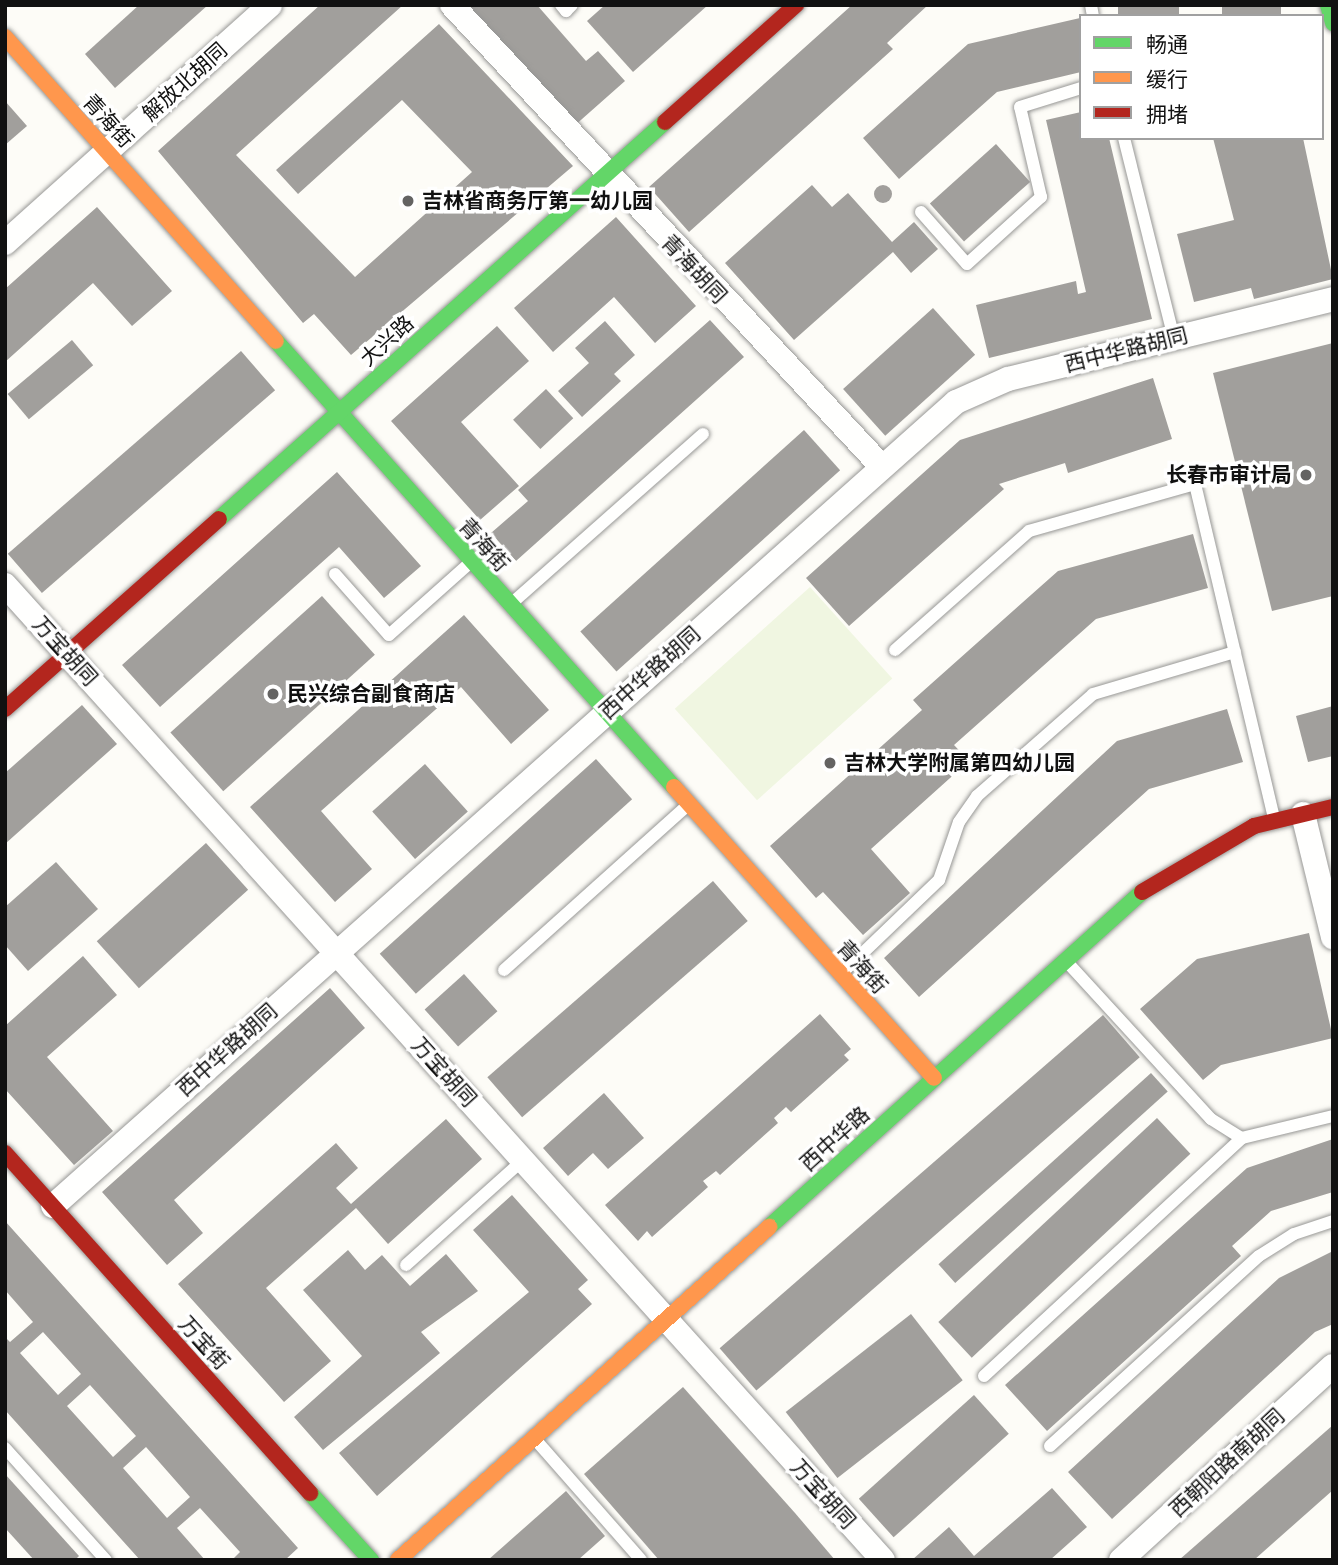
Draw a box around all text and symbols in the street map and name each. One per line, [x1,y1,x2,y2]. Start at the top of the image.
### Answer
legend [1079,14,1324,140]
text: 畅通 [1146,33,1188,57]
street label: 解放北胡同 [138,38,232,126]
text: 缓行 [1146,68,1188,92]
street label: 青海街 [78,89,138,153]
text: 拥堵 [1146,103,1188,127]
place label: 吉林省商务厅第一幼儿园 [422,188,653,214]
marker: 吉林省商务厅第一幼儿园 [400,193,416,209]
street label: 青海胡同 [656,230,732,308]
street label: 大兴路 [355,311,419,371]
street label: 西中华路胡同 [1062,323,1190,377]
place label: 长春市审计局 [1166,462,1292,488]
marker: 长春市审计局 [1298,467,1314,483]
street label: 青海街 [454,513,514,577]
street label: 万宝胡同 [28,611,102,691]
street label: 西中华路胡同 [595,621,705,725]
place label: 民兴综合副食商店 [287,681,455,707]
marker: 民兴综合副食商店 [265,686,281,702]
place label: 吉林大学附属第四幼儿园 [844,750,1075,776]
marker: 吉林大学附属第四幼儿园 [822,755,838,771]
street label: 青海街 [832,935,892,999]
street label: 西中华路胡同 [172,998,282,1102]
street label: 万宝胡同 [407,1032,481,1112]
street label: 西中华路 [795,1102,875,1176]
street label: 万宝街 [174,1311,234,1375]
street label: 西朝阳路南胡同 [1165,1404,1289,1522]
street label: 万宝胡同 [786,1454,860,1534]

